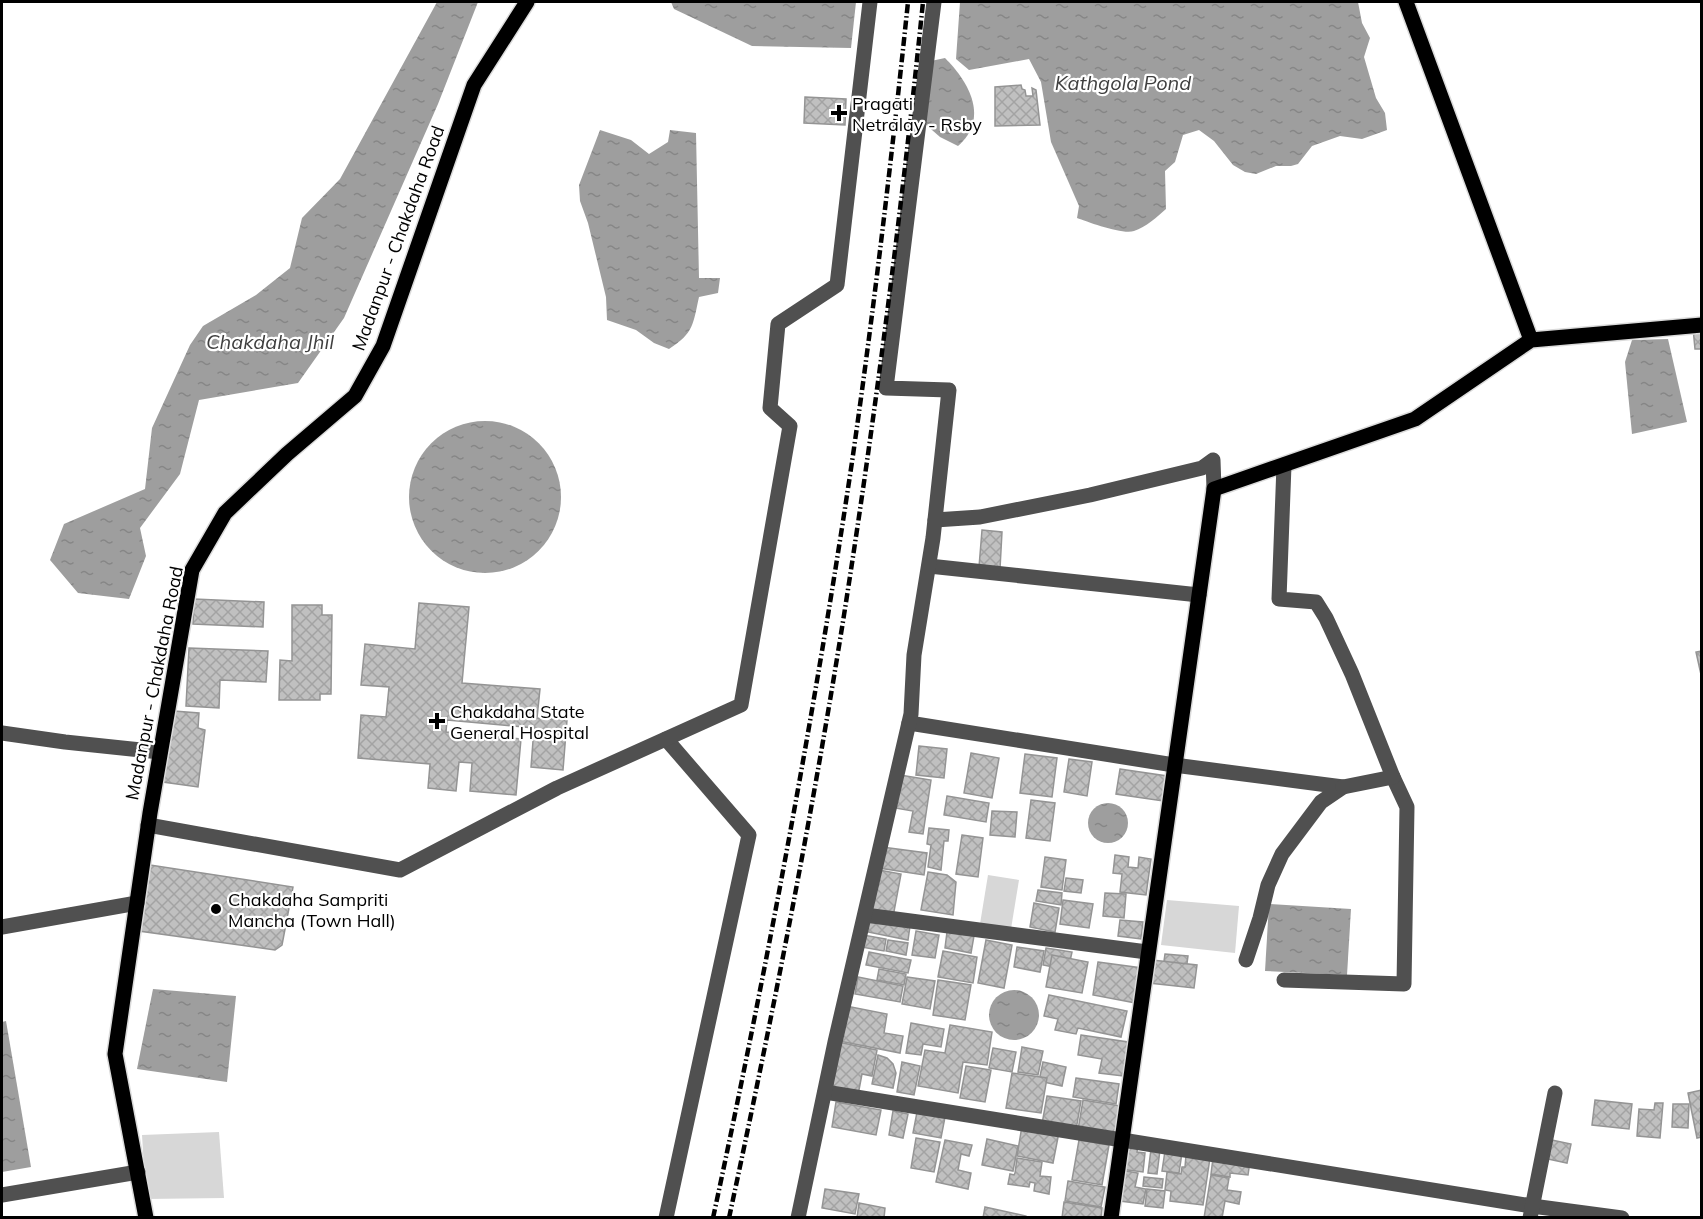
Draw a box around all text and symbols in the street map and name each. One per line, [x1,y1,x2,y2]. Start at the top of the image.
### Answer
water label: Kathgola Pond [1055,70,1191,95]
place label: Pragati Netralay - Rsby [852,92,982,136]
marker: Pragati Netralay - Rsby [830,104,848,122]
street label: Madanpur - Chakdaha Road [347,122,449,354]
water label: Chakdaha Jhil [206,329,334,354]
street label: Madanpur - Chakdaha Road [120,564,188,802]
place label: Chakdaha State General Hospital [450,700,589,744]
marker: Chakdaha State General Hospital [428,712,446,730]
place label: Chakdaha Sampriti Mancha (Town Hall) [228,888,396,932]
marker: Chakdaha Sampriti Mancha (Town Hall) [209,902,223,916]

